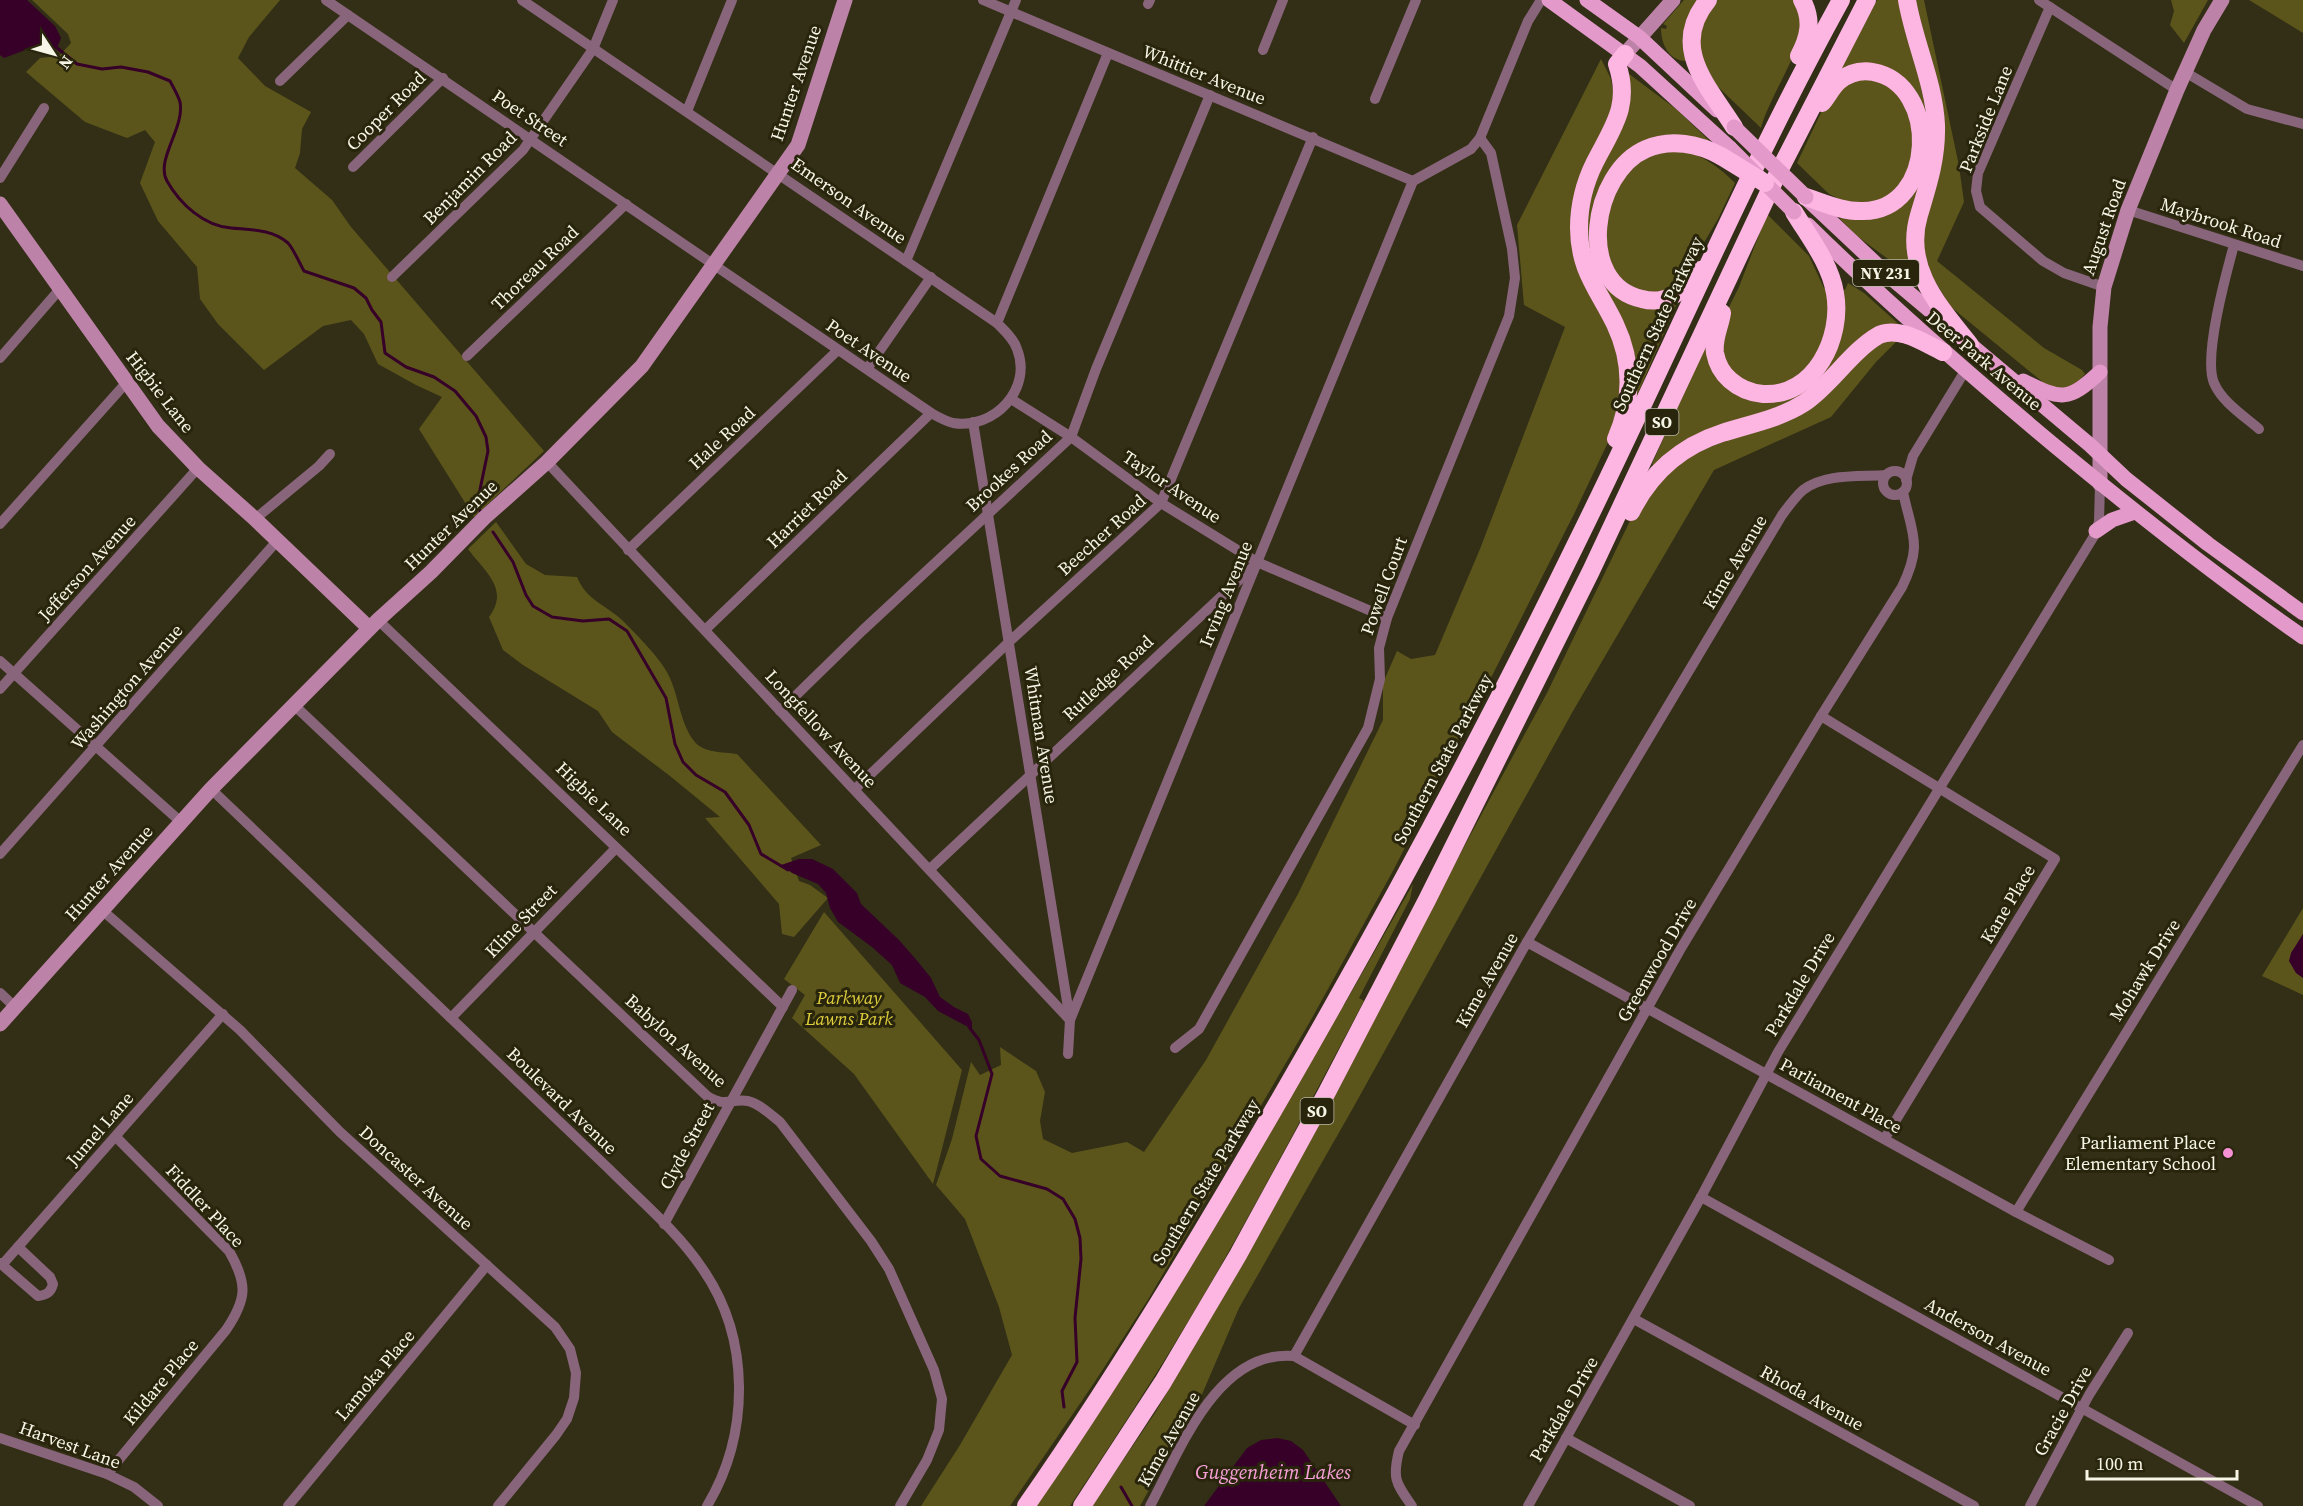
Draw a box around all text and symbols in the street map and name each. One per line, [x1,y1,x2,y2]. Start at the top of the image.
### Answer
street label: Hunter Avenue [764,22,827,144]
north arrow [24,24,84,84]
street label: Whittier Avenue [1139,38,1270,111]
text: N [54,52,78,74]
street label: Parkside Lane [1953,62,2018,176]
street label: Cooper Road [340,65,431,156]
street label: Poet Street [488,83,573,152]
street label: Benjamin Road [417,125,522,230]
street label: Emerson Avenue [787,151,912,250]
street label: August Road [2075,175,2132,278]
street label: Maybrook Road [2157,191,2285,254]
street label: Thoreau Road [485,220,584,316]
street label: Southern State Parkway [1606,232,1709,415]
road number: NY 231 [1853,260,1919,286]
street label: Deer Park Avenue [1921,305,2047,416]
street label: Poet Avenue [821,313,917,388]
street label: Higbie Lane [120,345,200,438]
street label: Hale Road [683,400,760,475]
road number: SO [1646,409,1678,435]
street label: Brookes Road [960,424,1057,517]
street label: Taylor Avenue [1118,444,1227,529]
street label: Harriet Road [761,464,853,554]
street label: Hunter Avenue [398,474,503,576]
street label: Beecher Road [1052,488,1151,581]
street label: Jefferson Avenue [31,509,141,627]
street label: Kime Avenue [1697,510,1773,614]
street label: Powell Court [1354,533,1413,638]
street label: Irving Avenue [1193,537,1258,651]
street label: Washington Avenue [65,618,188,755]
street label: Rutledge Road [1057,629,1159,726]
street label: Longfellow Avenue [760,664,883,793]
street label: Whitman Avenue [1018,664,1065,805]
street label: Southern State Parkway [1387,668,1499,848]
street label: Higbie Lane [551,756,638,842]
street label: Hunter Avenue [59,819,158,926]
street label: Kane Place [1974,860,2041,948]
street label: Kline Street [479,878,562,963]
street label: Greenwood Drive [1611,893,1702,1026]
street label: Mohawk Drive [2103,914,2186,1026]
street label: Parkdale Drive [1758,927,1841,1041]
street label: Kime Avenue [1449,928,1524,1032]
park label: Parkway Lawns Park [804,985,893,1031]
street label: Babylon Avenue [620,988,733,1093]
street label: Boulevard Avenue [502,1041,623,1160]
street label: Parliament Place [1776,1052,1907,1139]
street label: Jumel Lane [60,1086,139,1172]
street label: Southern State Parkway [1146,1093,1266,1270]
street label: Clyde Street [653,1098,720,1194]
road number: SO [1300,1098,1334,1124]
street label: Doncaster Avenue [354,1120,479,1236]
place label: Parliament Place Elementary School [2065,1130,2216,1176]
marker: Parliament Place Elementary School [2221,1146,2235,1160]
street label: Fiddler Place [160,1159,250,1253]
street label: Anderson Avenue [1920,1291,2056,1382]
street label: Lamoka Place [329,1324,420,1426]
street label: Kildare Place [117,1333,204,1430]
street label: Parkdale Drive [1523,1351,1604,1466]
street label: Rhoda Avenue [1756,1359,1869,1436]
street label: Gracie Drive [2027,1361,2098,1460]
street label: Kime Avenue [1131,1387,1206,1491]
street label: Harvest Lane [16,1415,124,1474]
scale bar [2087,1443,2237,1481]
text: 100 m [2096,1451,2143,1476]
water label: Guggenheim Lakes [1195,1458,1352,1486]

